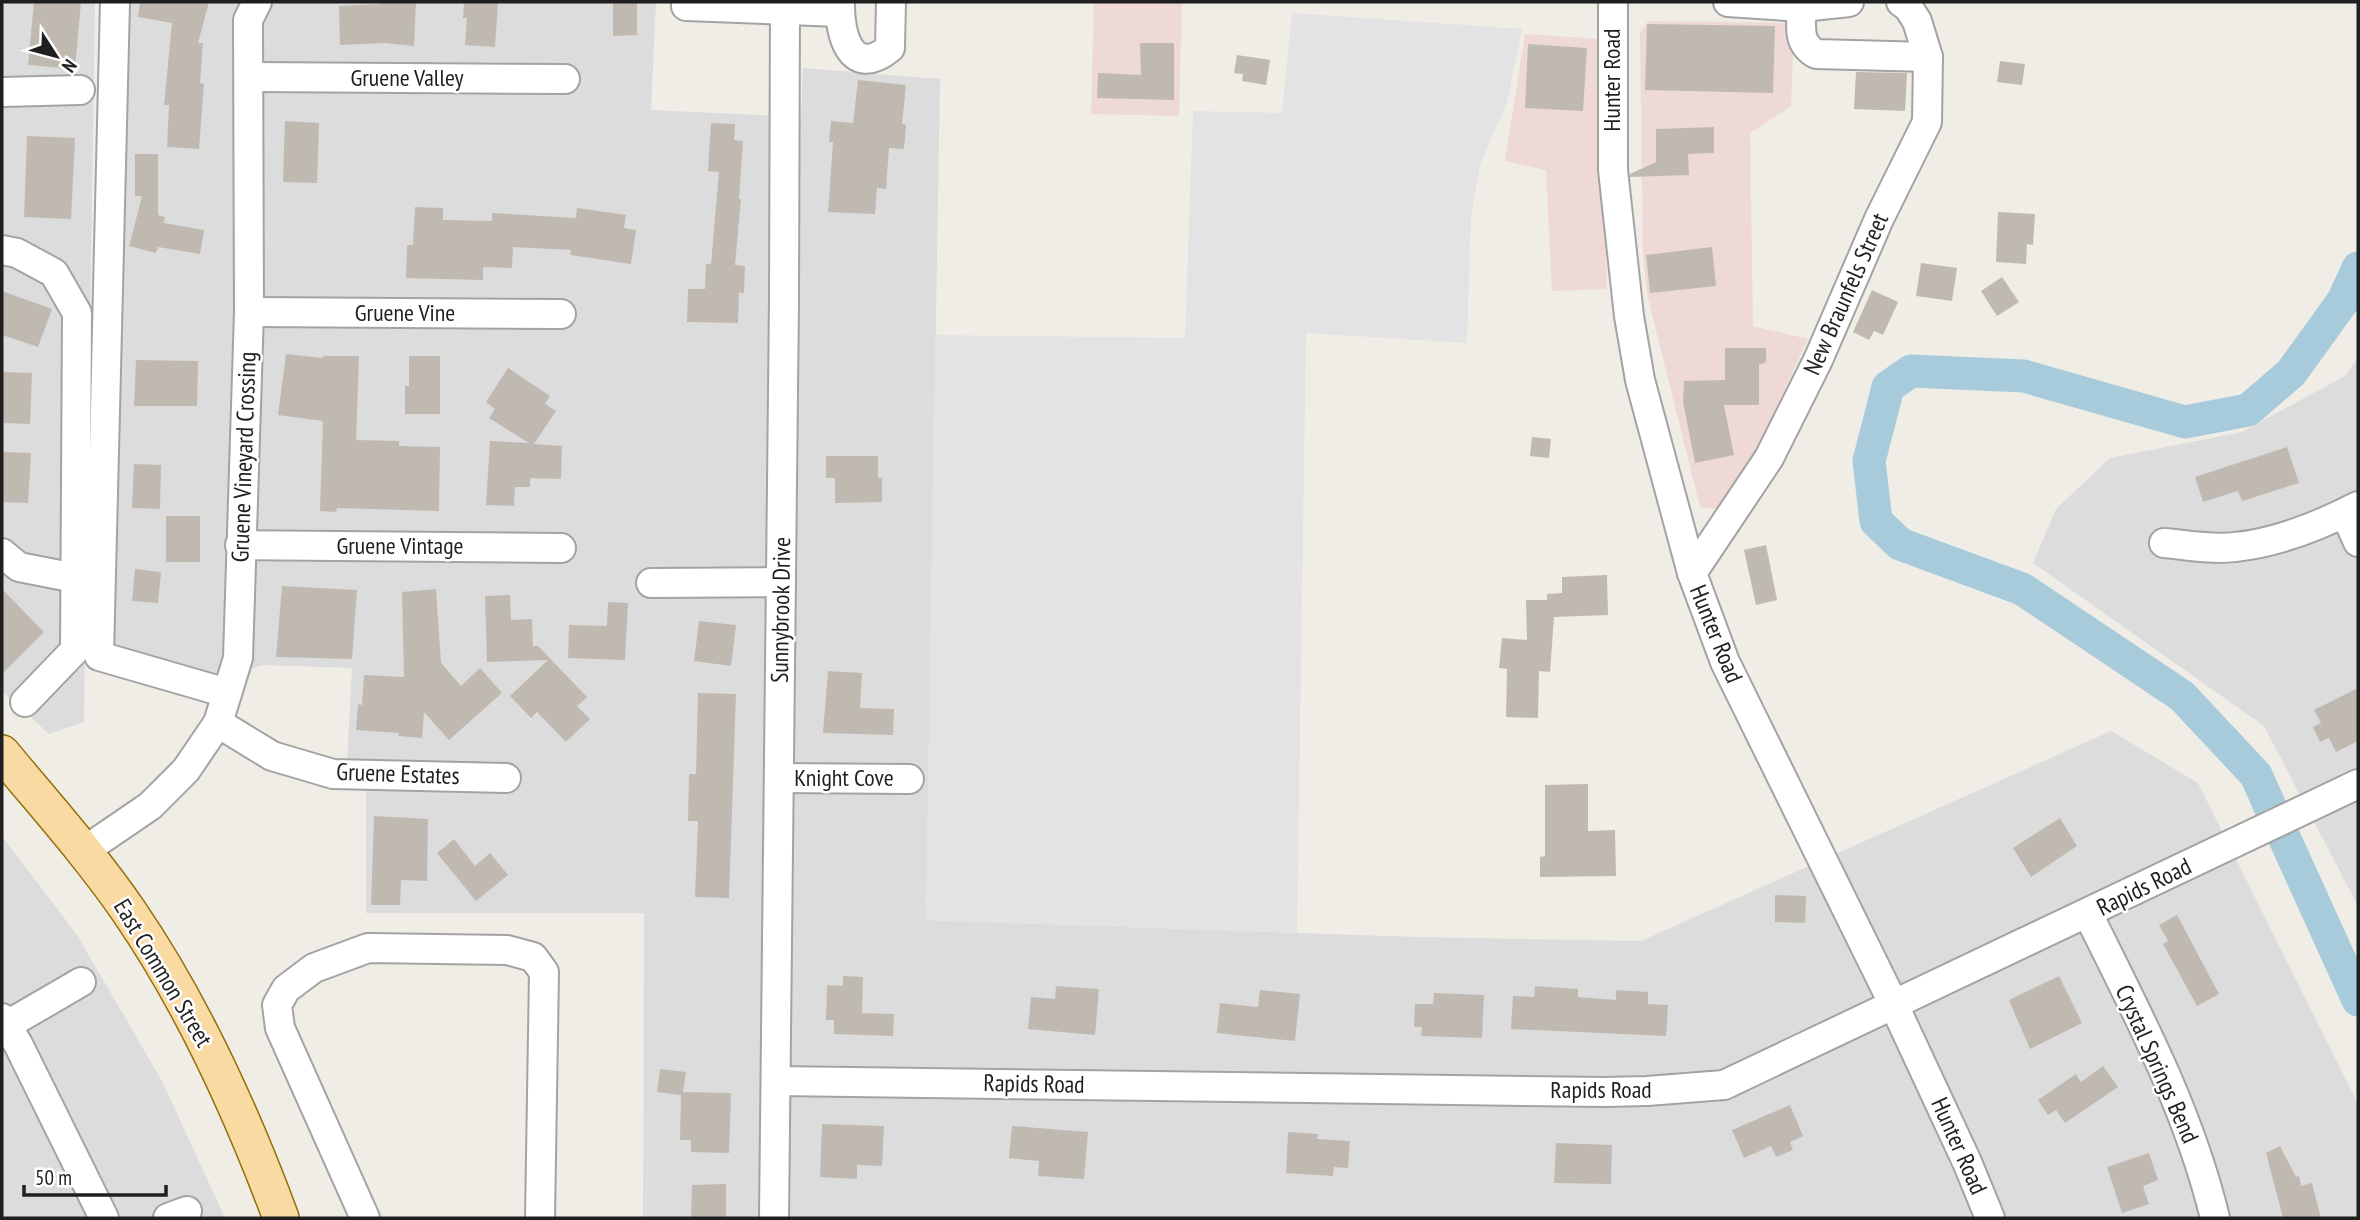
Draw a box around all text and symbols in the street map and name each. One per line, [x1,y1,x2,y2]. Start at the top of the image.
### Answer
north arrow [21,21,91,91]
street label: Hunter Road [1596,29,1627,131]
text: N [57,55,82,77]
street label: Gruene Valley [350,62,464,93]
street label: New Braunfels Street [1796,208,1895,380]
street label: Gruene Vine [355,297,455,328]
street label: Gruene Vineyard Crossing [224,351,263,563]
street label: Gruene Vintage [336,530,464,561]
street label: Sunnybrook Drive [764,537,797,683]
street label: Hunter Road [1683,580,1750,687]
street label: Gruene Estates [336,756,460,791]
street label: Knight Cove [794,762,894,793]
street label: Rapids Road [2091,850,2196,923]
street label: East Common Street [107,893,220,1053]
street label: Crystal Springs Bend [2109,980,2206,1148]
street label: Rapids Road [983,1067,1085,1100]
street label: Rapids Road [1550,1074,1652,1105]
street label: Hunter Road [1924,1093,1995,1199]
scale bar [24,1154,166,1198]
text: 50 m [35,1164,72,1191]

